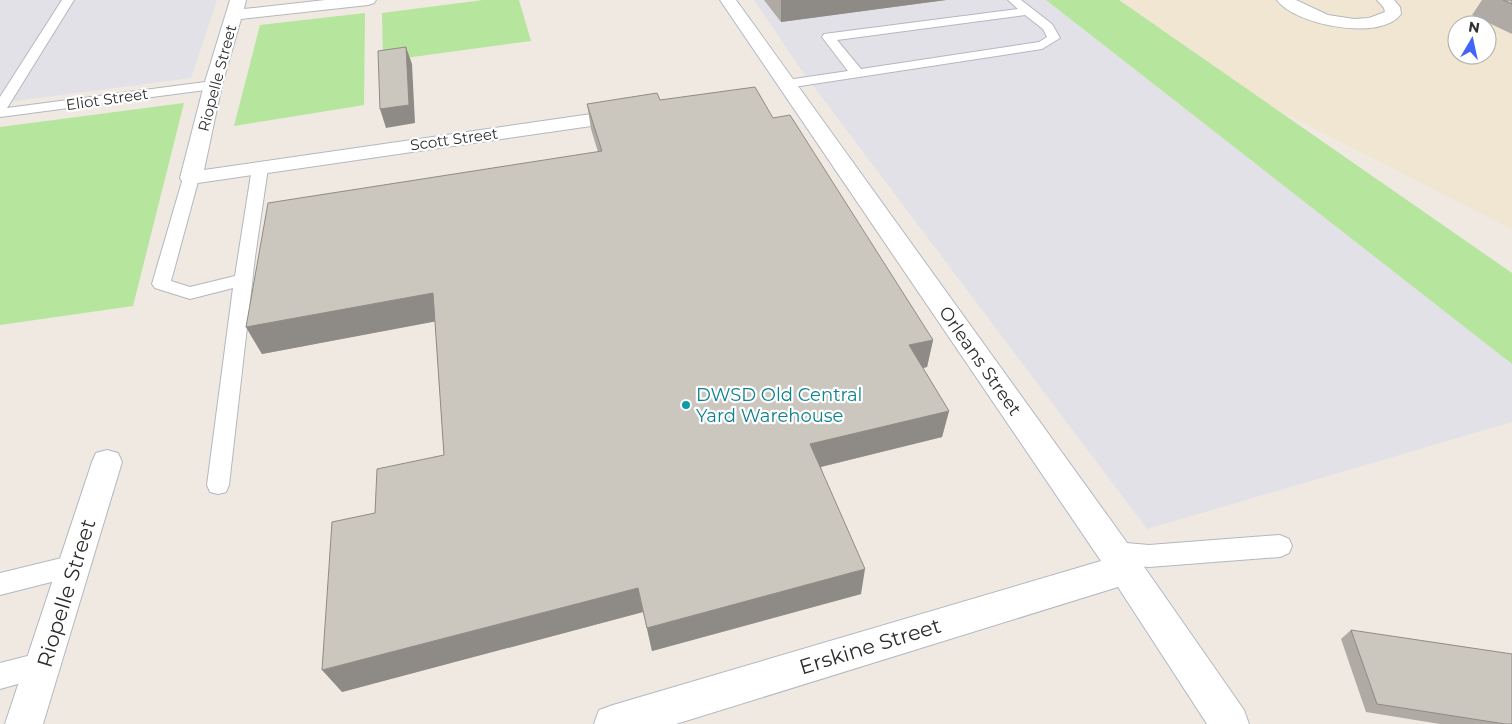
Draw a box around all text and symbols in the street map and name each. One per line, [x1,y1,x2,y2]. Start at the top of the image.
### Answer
north arrow [1447,15,1497,65]
text: N [1467,17,1481,37]
street label: Riopelle Street [194,22,240,134]
street label: Eliot Street [65,84,149,114]
street label: Scott Street [409,123,499,155]
street label: Orleans Street [934,302,1026,420]
place label: DWSD Old Central Yard Warehouse [696,384,862,427]
marker: DWSD Old Central Yard Warehouse [680,399,692,411]
street label: Riopelle Street [32,516,100,670]
street label: Erskine Street [796,613,944,679]

